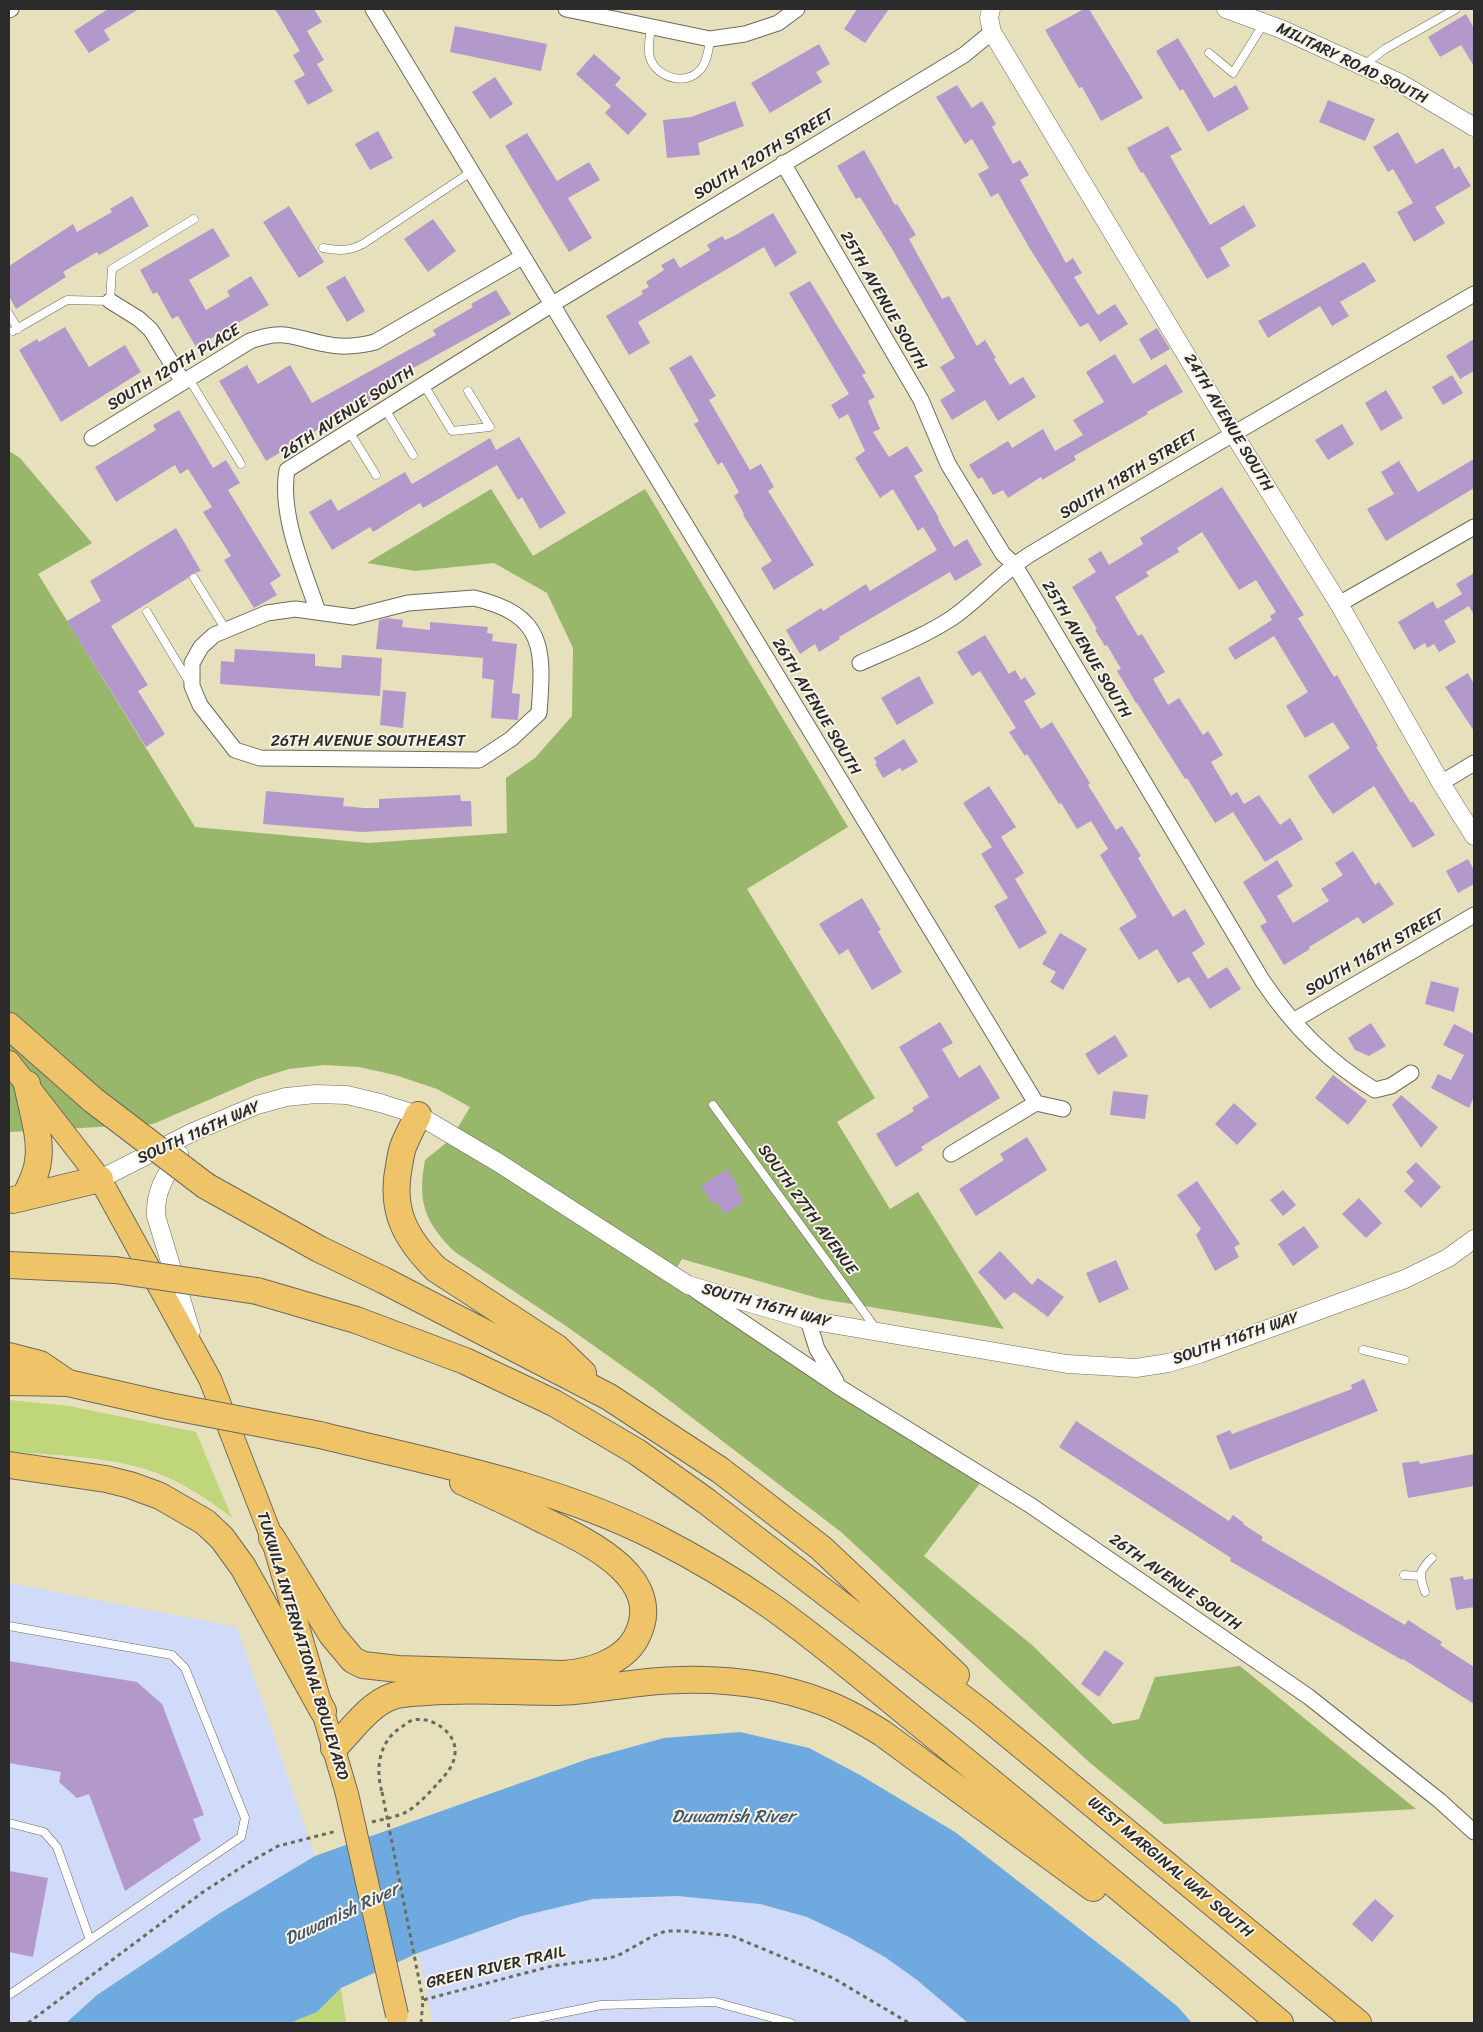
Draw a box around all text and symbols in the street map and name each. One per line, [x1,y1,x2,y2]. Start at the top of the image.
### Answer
street label: MILITARY ROAD SOUTH [1273,19,1431,109]
street label: SOUTH 120TH STREET [690,106,838,204]
street label: 25TH AVENUE SOUTH [835,228,931,374]
street label: SOUTH 120TH PLACE [104,321,244,415]
street label: 24TH AVENUE SOUTH [1179,350,1277,496]
street label: 26TH AVENUE SOUTH [277,362,419,464]
street label: SOUTH 118TH STREET [1057,426,1201,524]
street label: 25TH AVENUE SOUTH [1037,578,1135,722]
street label: 26TH AVENUE SOUTH [767,635,865,779]
street label: 26TH AVENUE SOUTHEAST [271,732,465,752]
street label: SOUTH 116TH STREET [1302,905,1448,1001]
street label: SOUTH 116TH WAY [135,1097,263,1169]
street label: SOUTH 27TH AVENUE [753,1141,861,1279]
street label: SOUTH 116TH WAY [700,1280,832,1332]
street label: SOUTH 116TH WAY [1170,1308,1302,1370]
street label: TUKWILA INTERNATIONAL BOULEVARD [252,1510,352,1782]
street label: 26TH AVENUE SOUTH [1105,1530,1245,1636]
street label: WEST MARGINAL WAY SOUTH [1083,1793,1257,1943]
water label: Duwamish River [671,1806,795,1828]
water label: Duwamish River [282,1879,402,1951]
street label: GREEN RIVER TRAIL [424,1943,568,1993]

